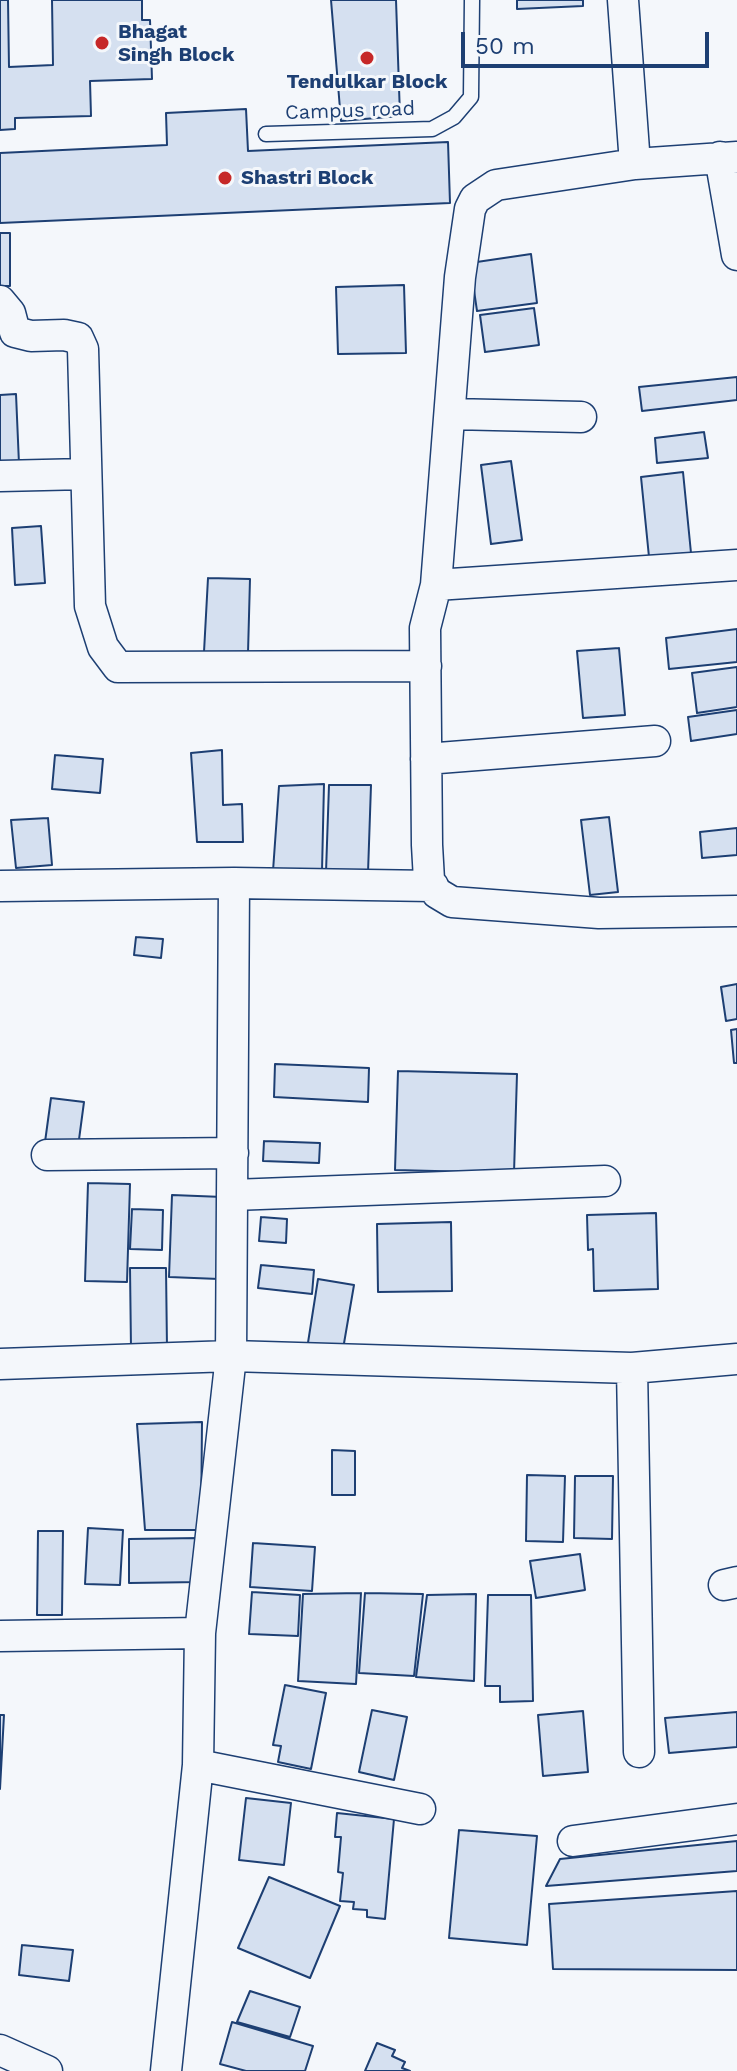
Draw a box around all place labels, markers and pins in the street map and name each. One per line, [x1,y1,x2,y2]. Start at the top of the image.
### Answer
place label: Bhagat Singh Block [118,20,234,67]
marker: Bhagat Singh Block [93,34,111,52]
marker: Tendulkar Block [358,49,376,67]
place label: Tendulkar Block [287,70,447,94]
place label: Shastri Block [241,166,373,190]
marker: Shastri Block [216,169,234,187]

